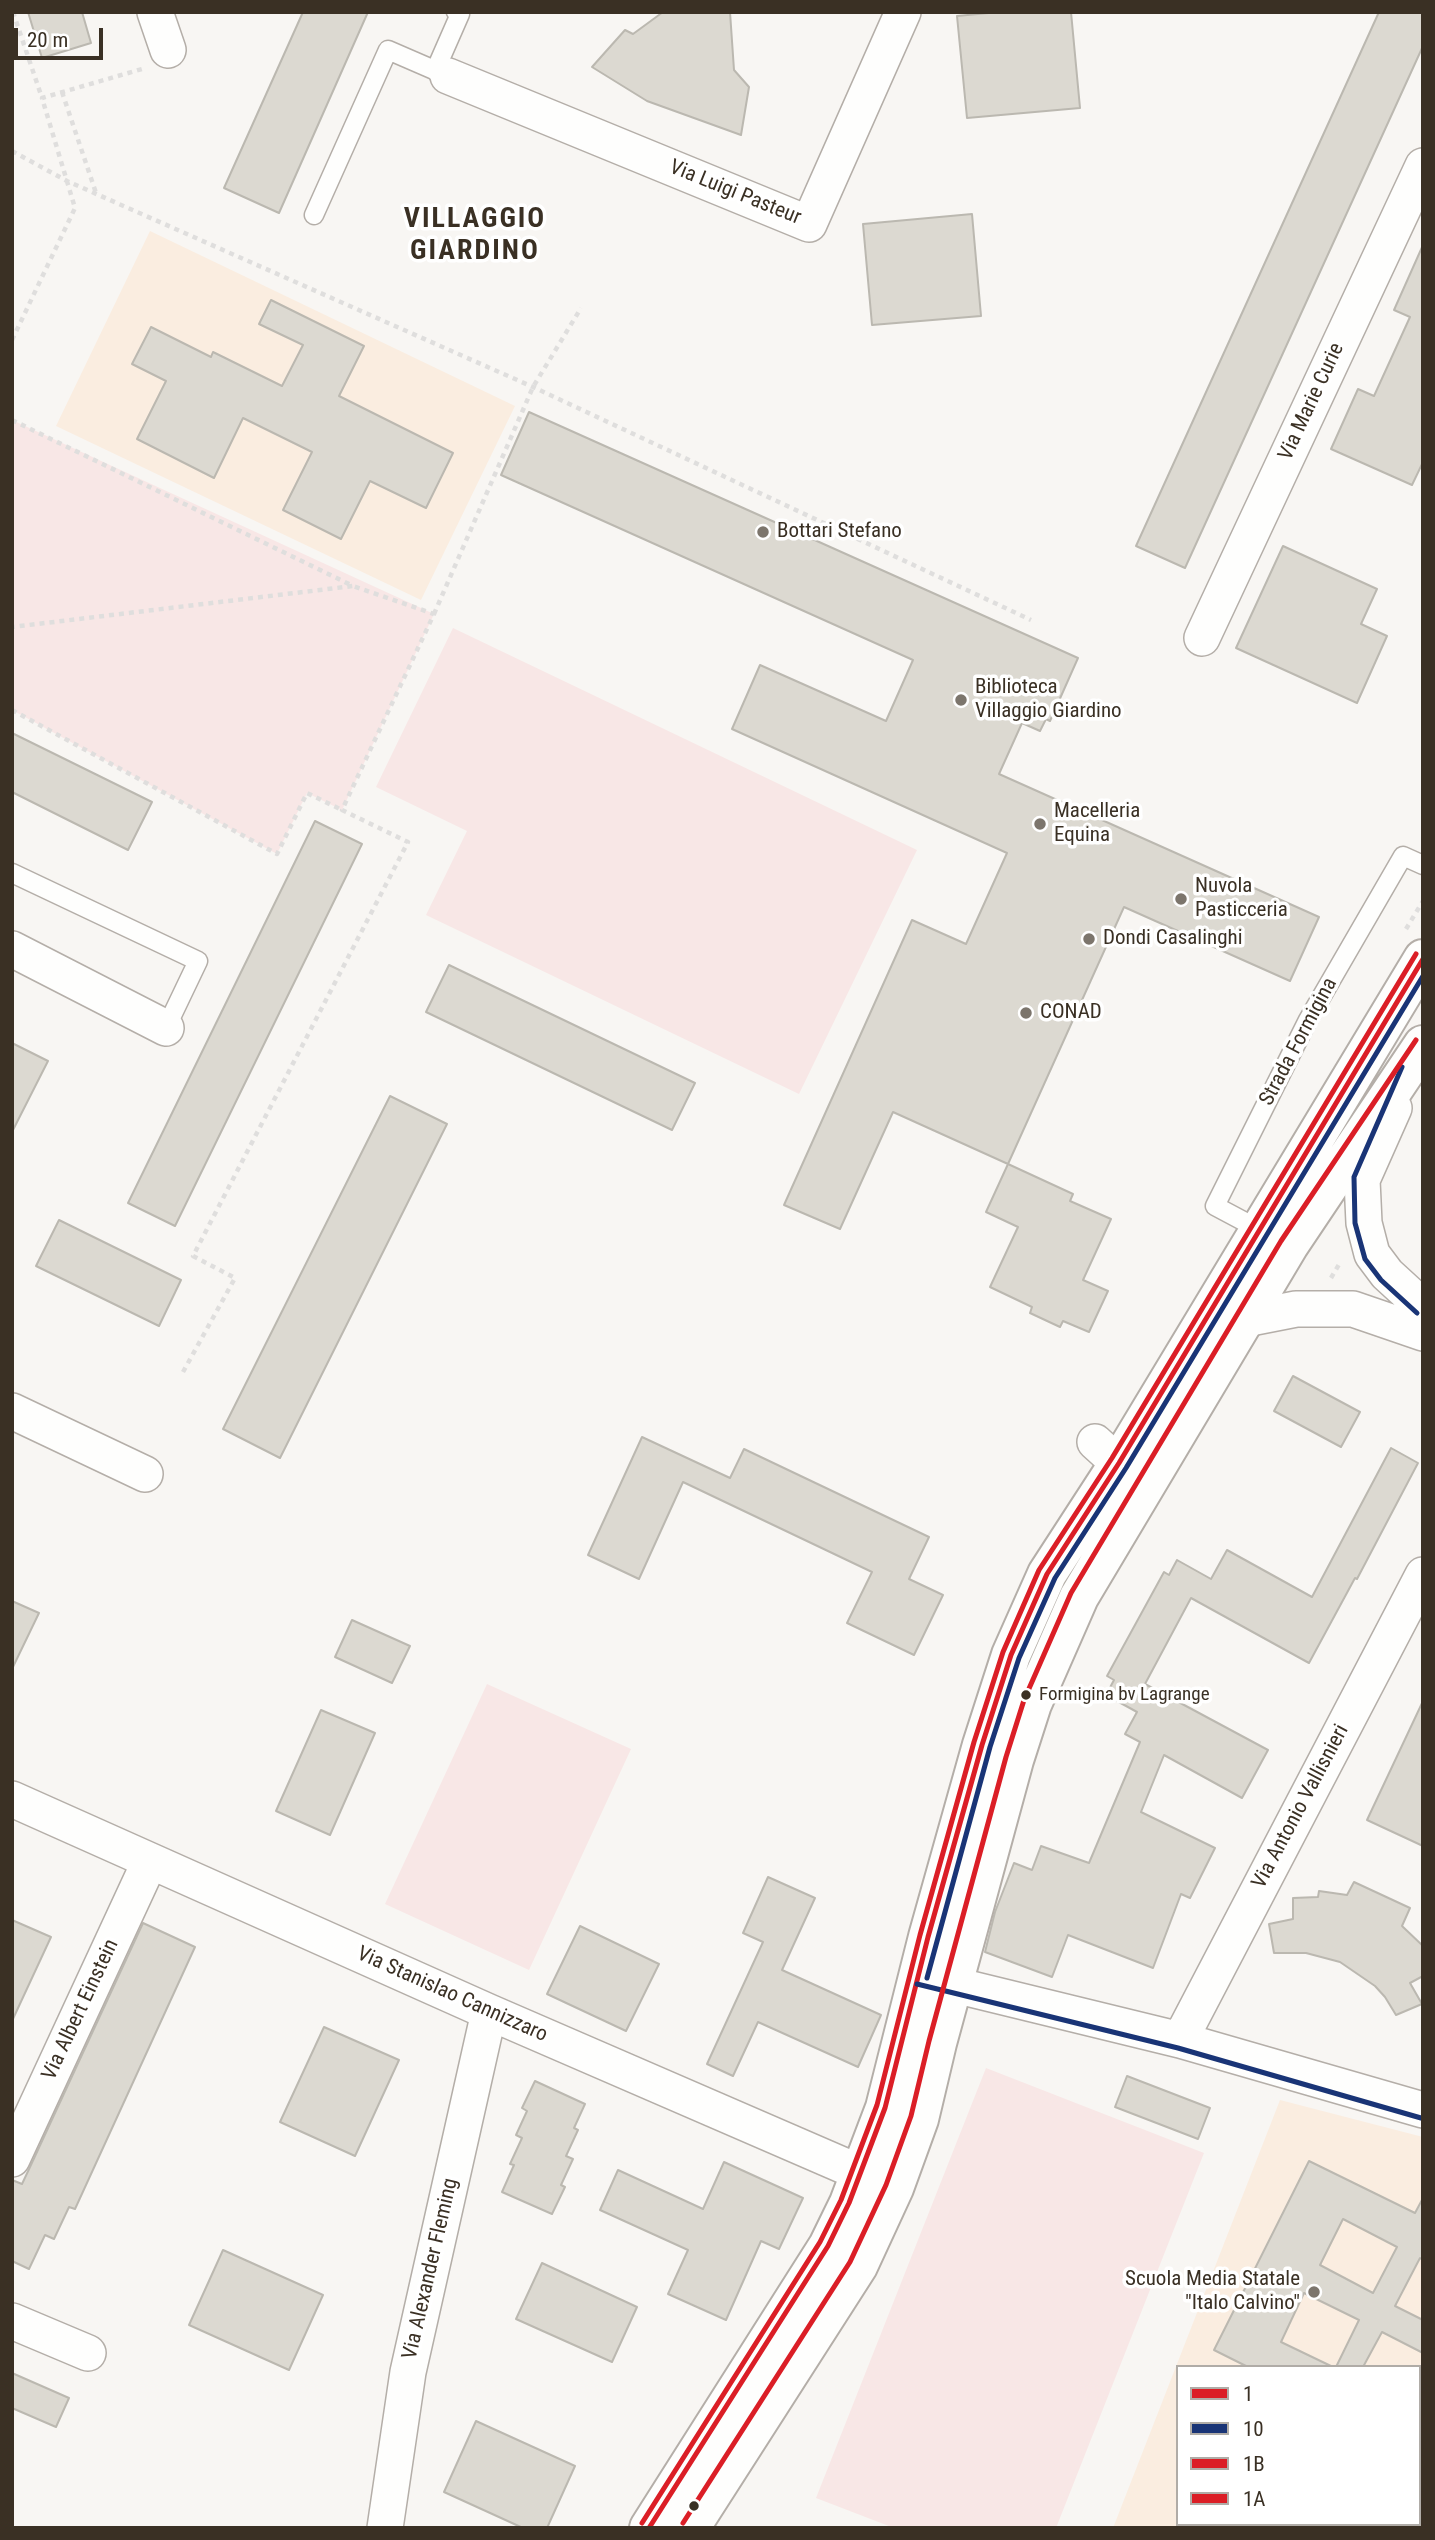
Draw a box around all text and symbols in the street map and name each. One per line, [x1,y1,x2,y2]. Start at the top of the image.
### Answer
scale bar [18,14,107,58]
text: 20 m [27,28,68,52]
street label: Via Luigi Pasteur [665,155,805,231]
district label: VILLAGGIO GIARDINO [405,203,545,269]
street label: Via Marie Curie [1274,339,1350,465]
place label: Bottari Stefano [777,519,902,545]
marker: Bottari Stefano [755,524,771,540]
place label: Biblioteca Villaggio Giardino [975,675,1122,725]
marker: Biblioteca Villaggio Giardino [953,692,969,708]
place label: Macelleria Equina [1054,799,1140,849]
marker: Macelleria Equina [1032,816,1048,832]
place label: Nuvola Pasticceria [1195,874,1288,924]
marker: Nuvola Pasticceria [1173,891,1189,907]
place label: Dondi Casalinghi [1103,926,1242,952]
marker: Dondi Casalinghi [1081,931,1097,947]
street label: Strada Formigina [1255,974,1343,1110]
place label: CONAD [1040,1000,1102,1026]
marker: CONAD [1018,1005,1034,1021]
place label: Formigina bv Lagrange [1039,1684,1210,1706]
marker: Formigina bv Lagrange [1019,1688,1033,1702]
street label: Via Antonio Vallisnieri [1247,1721,1355,1893]
street label: Via Albert Einstein [37,1936,125,2084]
street label: Via Stanislao Cannizzaro [353,1942,551,2048]
street label: Via Alexander Fleming [398,2176,464,2362]
place label: Scuola Media Statale "Italo Calvino" [1125,2267,1300,2317]
marker: Scuola Media Statale "Italo Calvino" [1306,2284,1322,2300]
legend [1176,2365,1421,2526]
text: 1 [1243,2382,1253,2406]
text: 10 [1243,2417,1264,2441]
text: 1B [1243,2452,1265,2476]
text: 1A [1243,2487,1265,2511]
unlabelled marker [687,2499,701,2513]

